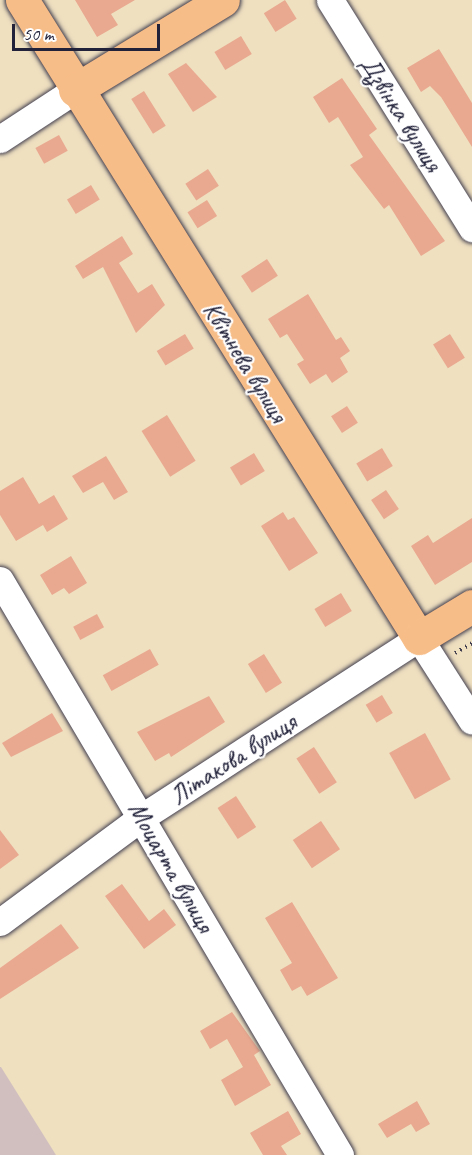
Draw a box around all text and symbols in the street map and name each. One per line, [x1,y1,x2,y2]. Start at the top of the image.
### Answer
scale bar [15,12,164,50]
text: 50 m [23,23,54,45]
street label: Дзвінка вулиця [353,50,449,178]
street label: Квітнева вулиця [195,295,295,429]
street label: Літакова вулиця [164,707,302,811]
street label: Моцарта вулиця [121,796,221,938]

